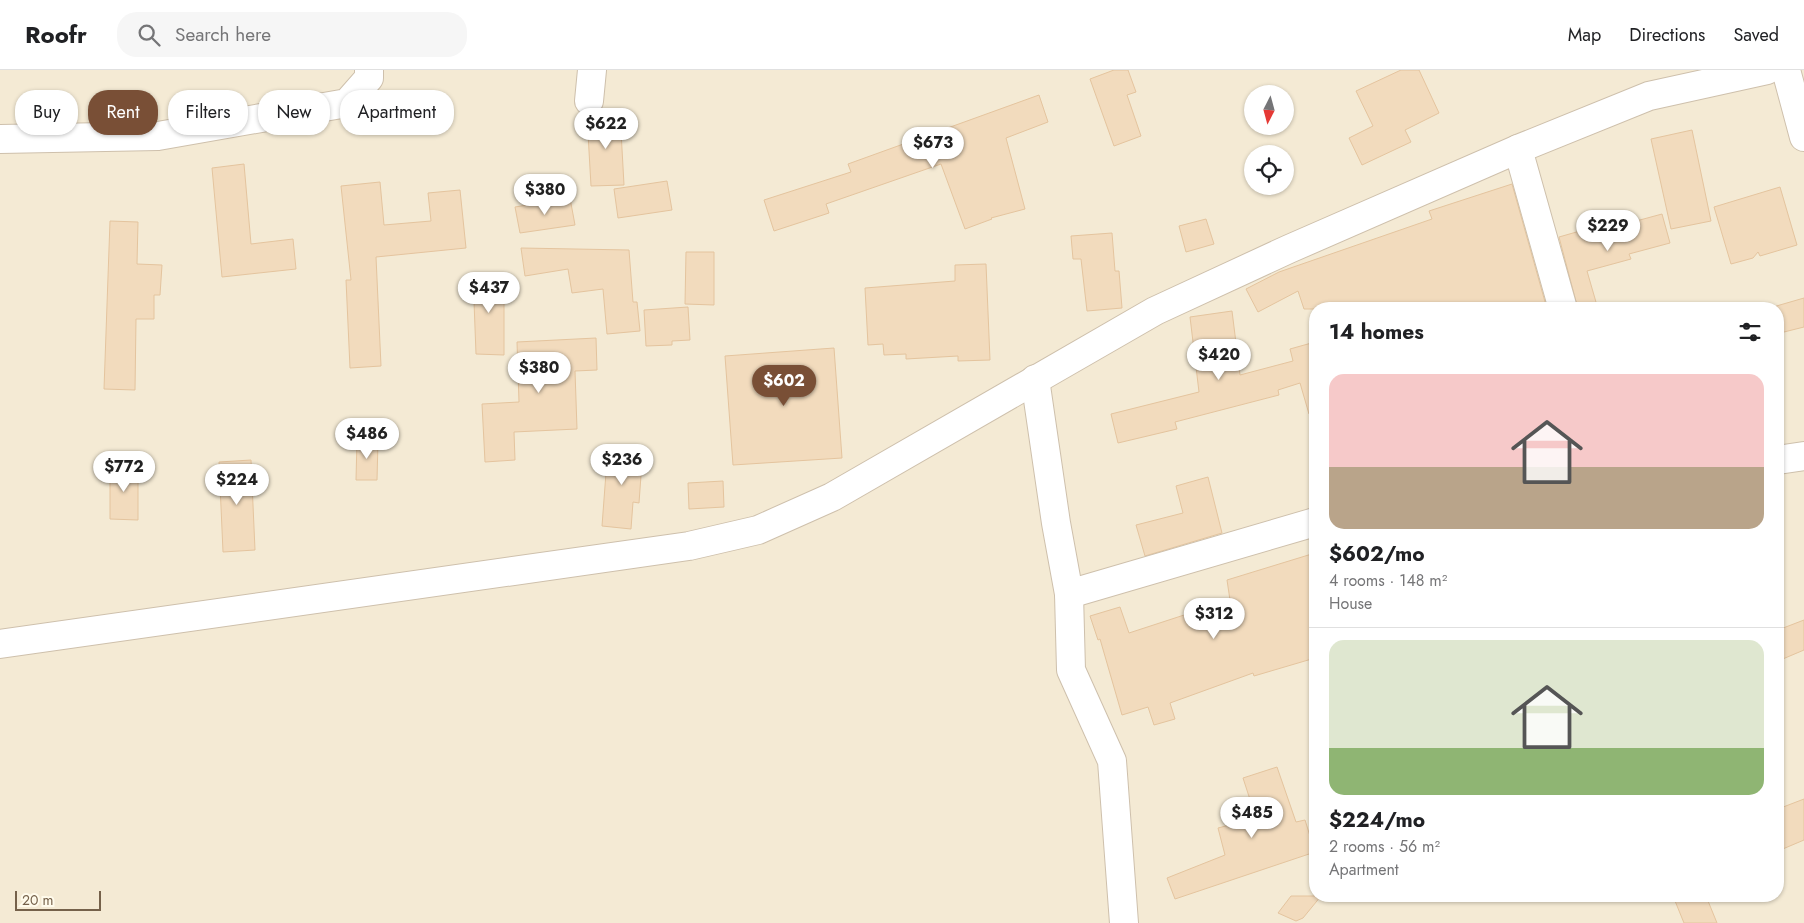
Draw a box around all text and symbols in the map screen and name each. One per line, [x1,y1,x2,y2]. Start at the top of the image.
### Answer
search box [117,12,467,57]
text: Roofr [25,17,87,52]
icon: search [135,21,163,49]
text: Search here [175,21,271,48]
text: Map [1568,22,1601,48]
text: Directions [1629,22,1705,48]
text: Saved [1733,22,1779,48]
north arrow [1244,85,1294,135]
map controls [1244,85,1294,195]
chip: Buy [15,90,78,135]
chip: Rent [88,90,158,135]
chip: Filters [168,90,248,135]
chip: New [258,90,330,135]
chip: Apartment [340,90,454,135]
pin: $622 [576,108,636,150]
text: $622 [585,112,627,135]
pin: $673 [903,126,963,169]
text: $673 [913,131,953,154]
button: locate [1244,145,1294,195]
pin: $380 [515,174,575,216]
text: $380 [525,178,565,201]
pin: $229 [1578,210,1638,252]
text: $229 [1587,214,1629,237]
pin: $437 [459,272,519,314]
text: $437 [469,276,509,299]
text: 14 homes [1329,317,1424,347]
icon: filters [1736,318,1764,346]
pin: $420 [1189,338,1249,381]
text: $420 [1198,343,1240,366]
pin: $380 [509,352,569,394]
text: $380 [519,356,559,379]
pin: $602 [754,364,814,407]
text: $602 [763,369,805,392]
icon: home [1502,407,1592,497]
pin: $486 [337,418,397,460]
text: $486 [346,422,388,445]
pin: $236 [592,444,652,486]
text: $236 [601,448,643,471]
pin: $772 [94,450,154,493]
text: $772 [104,455,144,478]
pin: $224 [207,464,267,506]
text: $224 [216,468,258,491]
text: $602/mo [1329,539,1425,569]
text: 4 rooms · 148 m² [1329,569,1447,592]
text: House [1329,592,1372,615]
pin: $312 [1184,598,1244,640]
text: $312 [1195,602,1233,625]
icon: home [1502,672,1592,762]
pin: $485 [1222,796,1282,839]
text: $485 [1231,801,1273,824]
text: $224/mo [1329,805,1425,835]
text: 2 rooms · 56 m² [1329,835,1440,858]
text: Apartment [1329,858,1399,881]
scale bar [15,888,101,911]
text: 20 m [22,890,54,910]

